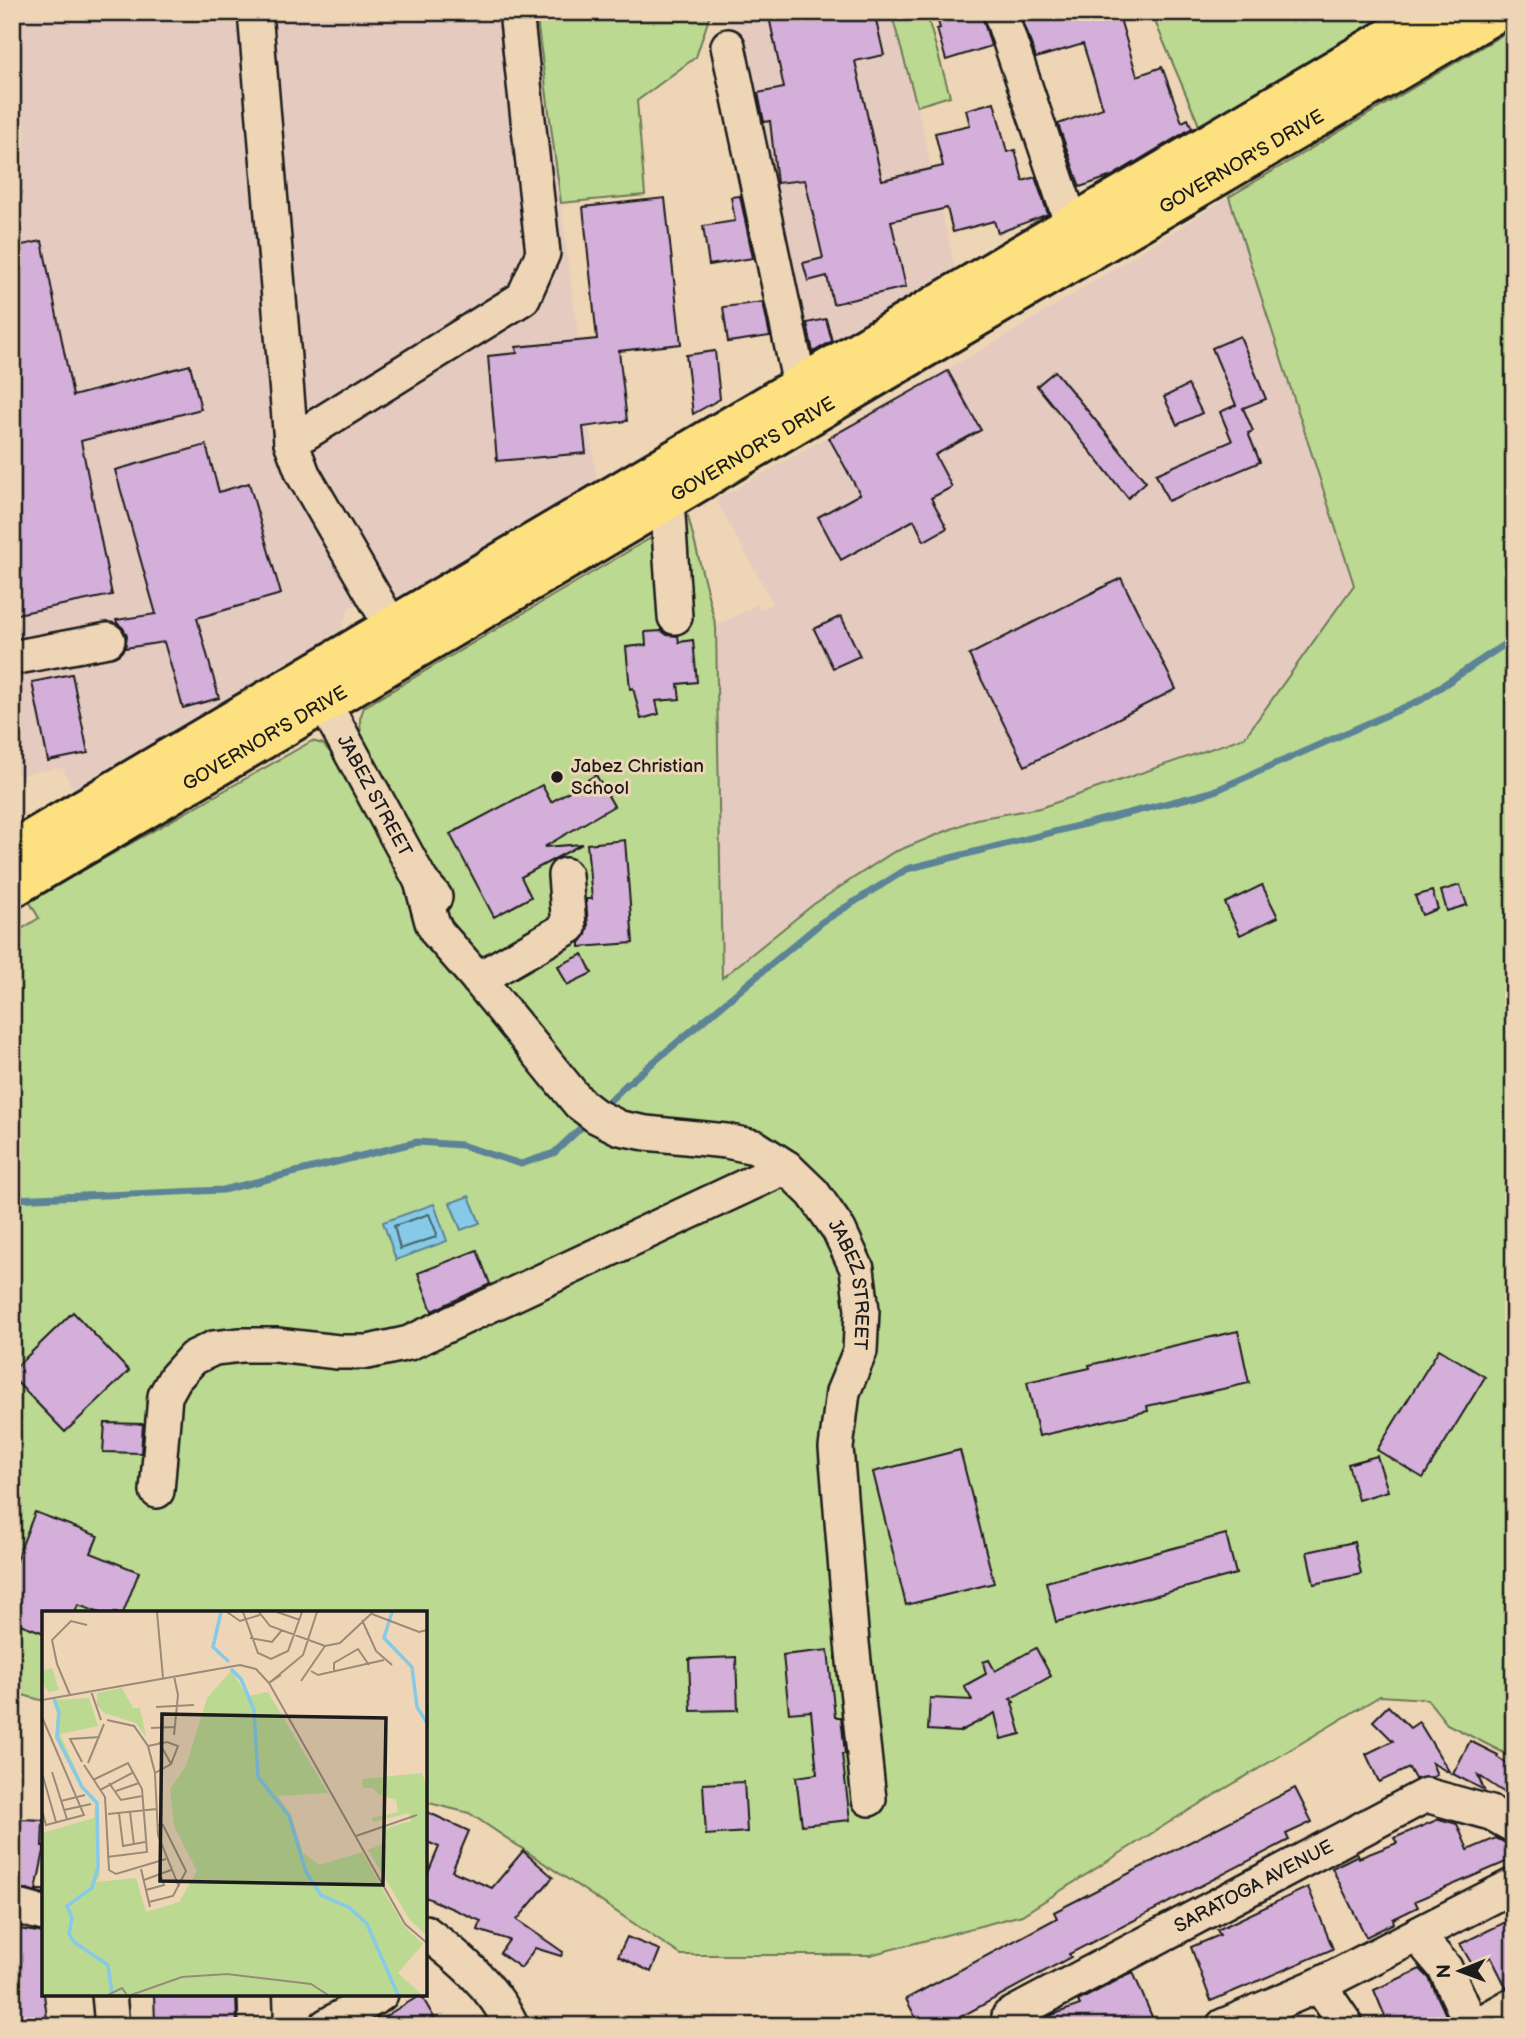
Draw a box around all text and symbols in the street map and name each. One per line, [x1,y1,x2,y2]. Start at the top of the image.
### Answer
street label: GOVERNOR'S DRIVE [1155,105,1328,219]
street label: GOVERNOR'S DRIVE [667,392,839,507]
street label: GOVERNOR'S DRIVE [179,681,351,796]
street label: JABEZ STREET [332,731,417,861]
place label: Jabez Christian School [571,755,704,800]
marker: Jabez Christian School [549,769,565,785]
street label: JABEZ STREET [823,1214,874,1351]
inset map [42,1611,427,1996]
street label: SARATOGA AVENUE [1170,1835,1337,1938]
north arrow [1424,1937,1494,2007]
text: N [1433,1964,1456,1979]

